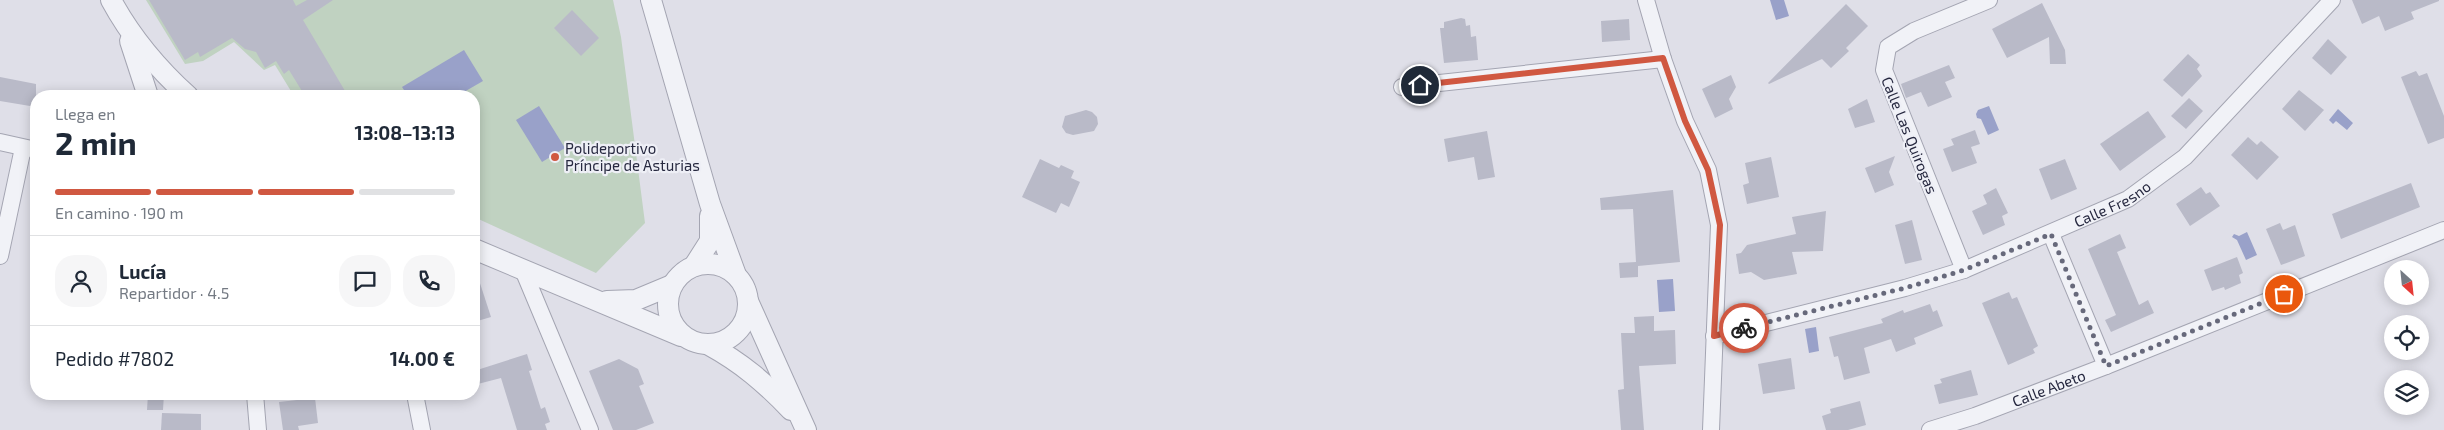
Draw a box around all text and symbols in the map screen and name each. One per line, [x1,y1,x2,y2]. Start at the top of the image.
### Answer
pin [1399,64,1441,106]
icon: home [1406,71,1434,99]
street label: Calle Las Quirogas [1877,74,1942,197]
text: Llega en [55,104,116,123]
text: 13:08–13:13 [354,121,455,144]
text: 2 min [55,123,137,161]
place label: Polideportivo Príncipe de Asturias [565,139,700,174]
marker: Polideportivo Príncipe de Asturias [549,151,561,163]
street label: Calle Fresno [2071,177,2154,230]
text: En camino · 190 m [55,203,183,222]
button: person [55,255,107,307]
button: chat [339,255,391,307]
button: phone [403,255,455,307]
text: Lucía [119,260,166,283]
north arrow [2384,260,2429,305]
map controls [2384,260,2429,415]
pin [2263,273,2305,315]
icon: bag [2270,280,2298,308]
text: Repartidor · 4.5 [119,283,229,302]
courier [1719,303,1769,353]
icon: bike [1730,314,1758,342]
button: locate [2384,315,2429,360]
text: Pedido #7802 [55,347,174,370]
text: 14.00 € [390,347,455,370]
street label: Calle Abeto [2009,366,2088,410]
button: layers [2384,370,2429,415]

